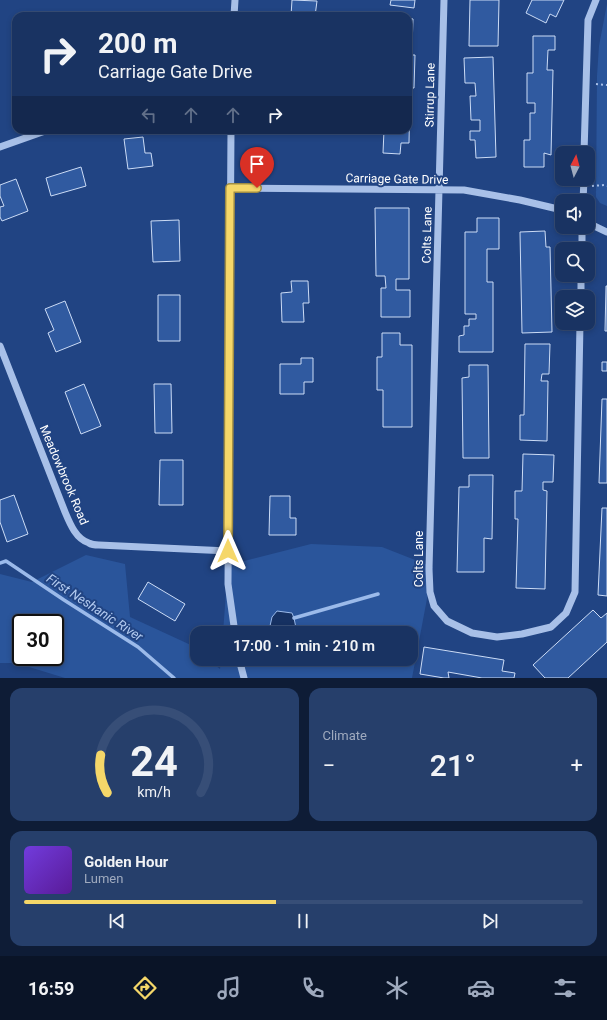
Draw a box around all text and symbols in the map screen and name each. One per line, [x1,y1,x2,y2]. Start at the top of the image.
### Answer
text: 200 m [98,27,177,60]
icon: right [32,28,84,80]
text: Carriage Gate Drive [98,61,252,82]
street label: Stirrup Lane [422,63,438,127]
icon: left [138,104,160,126]
icon: ahead [180,104,202,126]
icon: ahead [222,104,244,126]
icon: right [264,104,286,126]
north arrow [555,146,595,186]
map controls [555,146,595,330]
pin [240,147,274,188]
icon: arrive [246,153,268,175]
street label: Carriage Gate Drive [345,171,449,187]
button: sound [555,194,595,234]
street label: Colts Lane [420,207,434,263]
button: search [555,242,595,282]
button: layers [555,290,595,330]
street label: Meadowbrook Road [37,423,91,527]
position arrow [207,530,249,572]
street label: Colts Lane [412,531,426,587]
water label: First Neshanic River [44,571,146,645]
speed limit sign: 30 [12,614,64,666]
text: 17:00 · 1 min · 210 m [233,637,375,655]
text: Climate [323,728,367,743]
text: 24 [130,736,178,785]
text: 21° [430,748,476,783]
text: − [323,753,335,778]
text: + [571,753,583,778]
text: km/h [137,783,171,799]
text: Golden Hour [84,853,168,871]
text: Lumen [84,871,123,886]
icon: previous [106,910,128,932]
icon: pause [292,910,314,932]
icon: next [479,910,501,932]
icon: directions [131,974,159,1002]
icon: music [215,974,243,1002]
icon: phone [299,974,327,1002]
icon: climate [383,974,411,1002]
icon: car [467,974,495,1002]
icon: filters [551,974,579,1002]
text: 16:59 [28,978,74,999]

